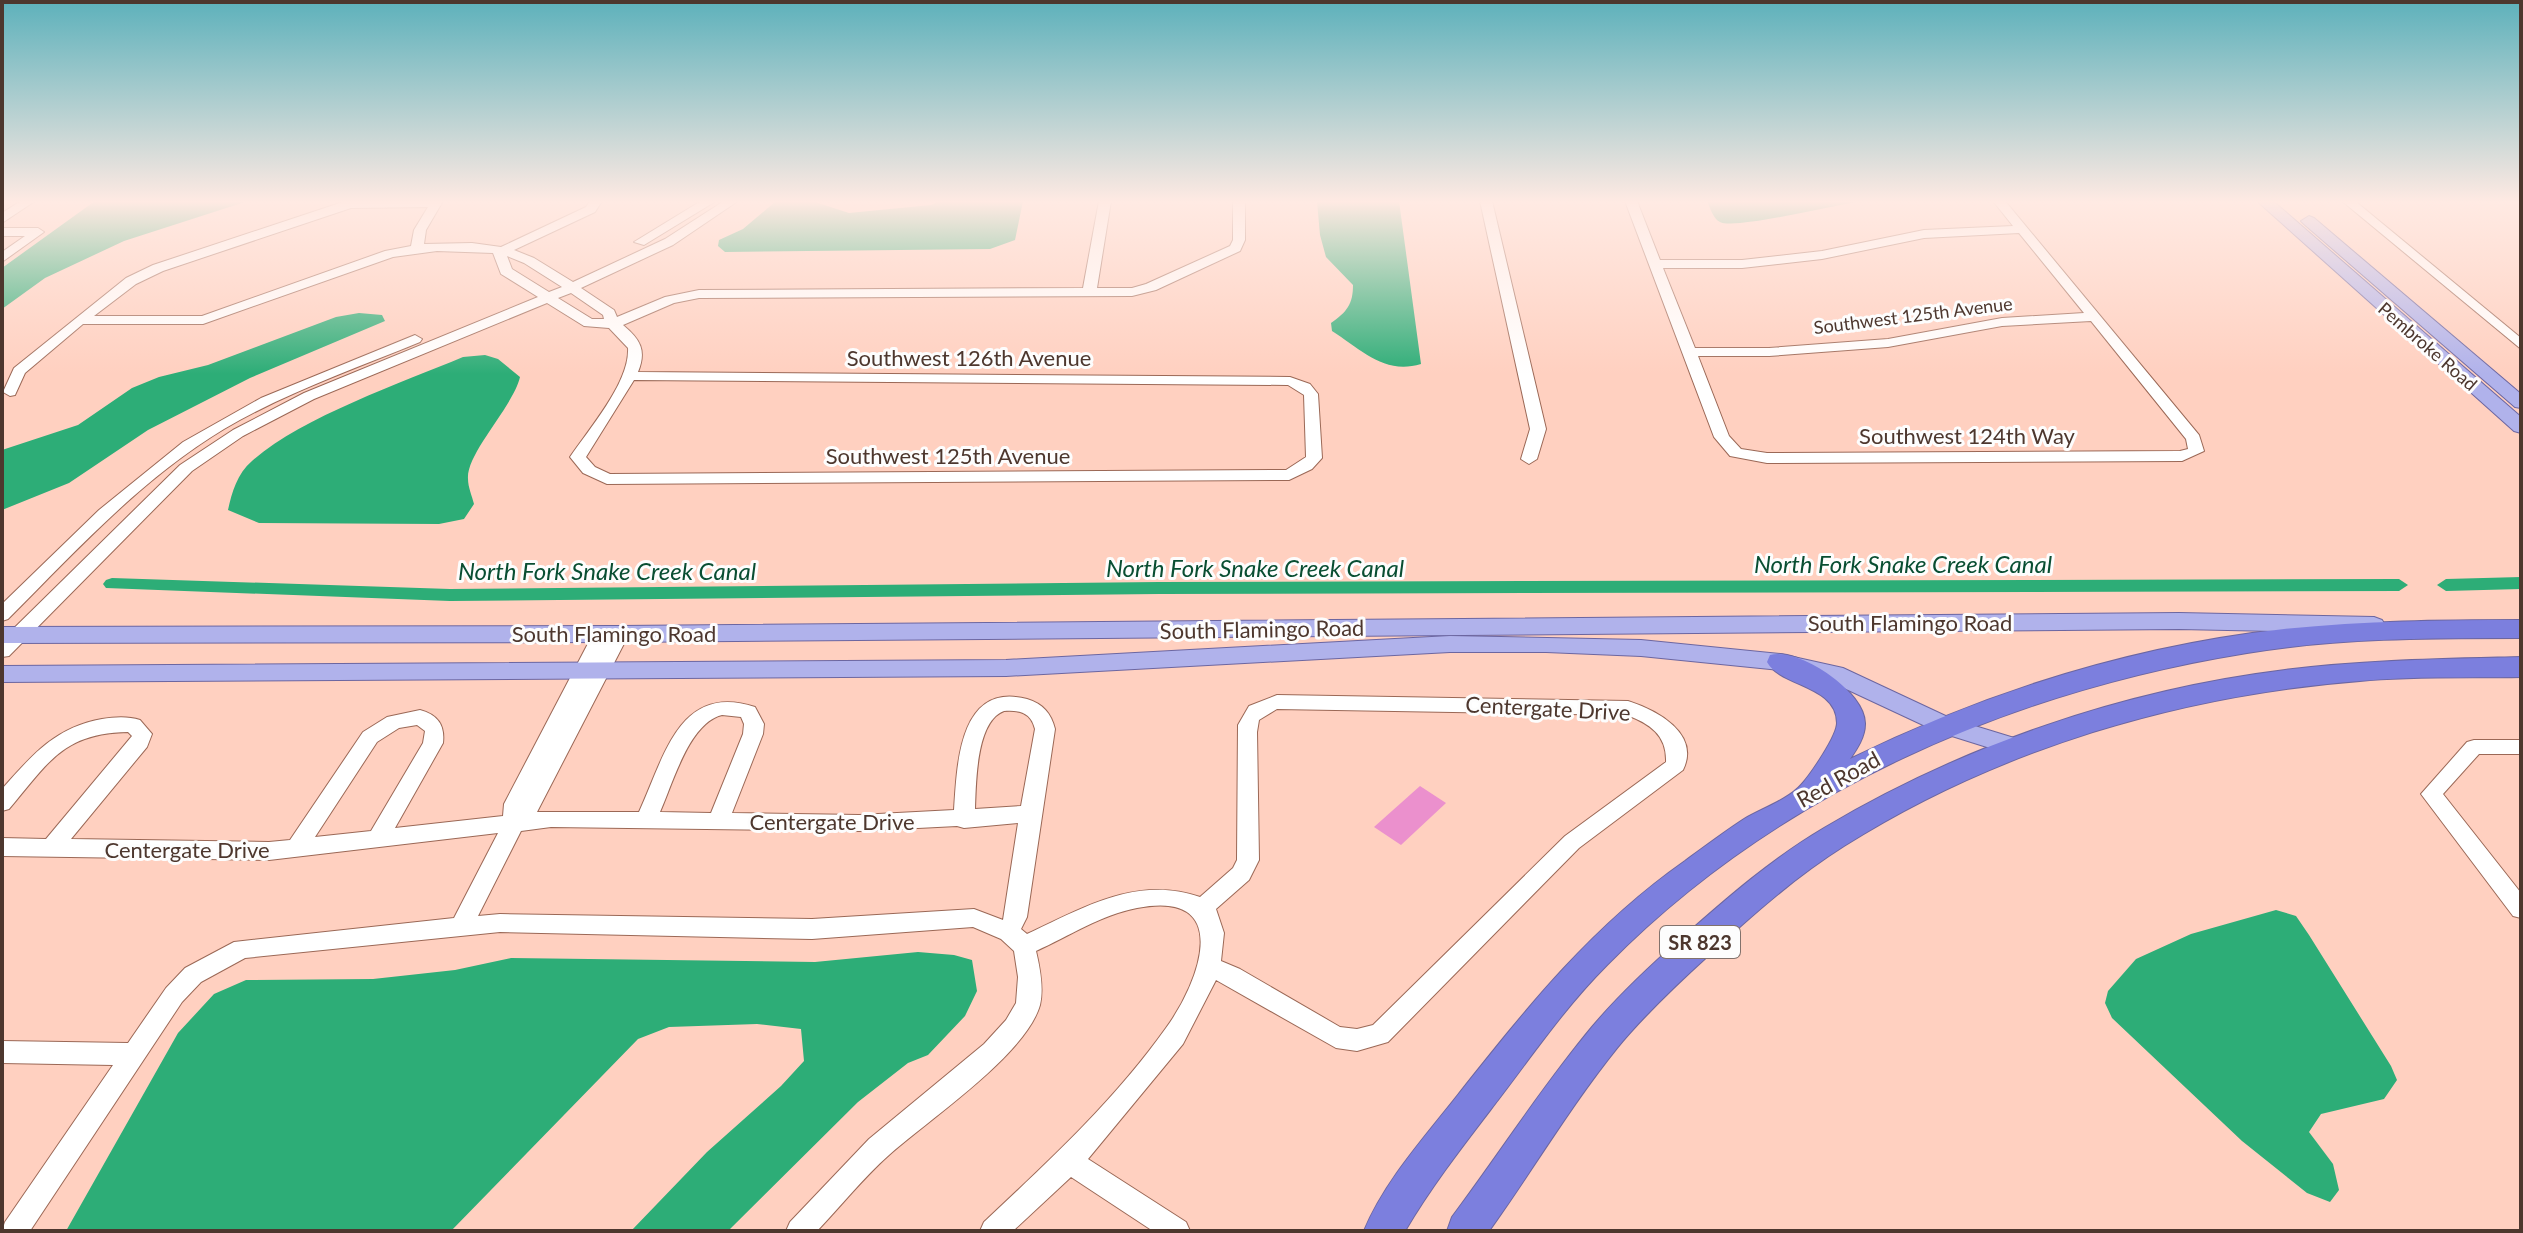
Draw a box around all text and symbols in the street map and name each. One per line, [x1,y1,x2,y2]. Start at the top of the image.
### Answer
street label: Southwest 125th Avenue [1812,292,2014,338]
street label: Pembroke Road [2374,297,2482,395]
street label: Southwest 126th Avenue [847,344,1091,371]
street label: Southwest 124th Way [1859,422,2076,449]
street label: Southwest 125th Avenue [826,442,1070,469]
water label: North Fork Snake Creek Canal [1754,549,2053,578]
water label: North Fork Snake Creek Canal [1106,553,1405,582]
water label: North Fork Snake Creek Canal [458,556,757,585]
street label: South Flamingo Road [1808,609,2012,636]
street label: South Flamingo Road [1159,614,1365,644]
street label: South Flamingo Road [512,620,716,647]
street label: Centergate Drive [1465,690,1631,726]
street label: Red Road [1791,745,1885,813]
street label: Centergate Drive [749,808,915,835]
street label: Centergate Drive [104,836,270,863]
road number: SR 823 [1660,926,1740,958]

